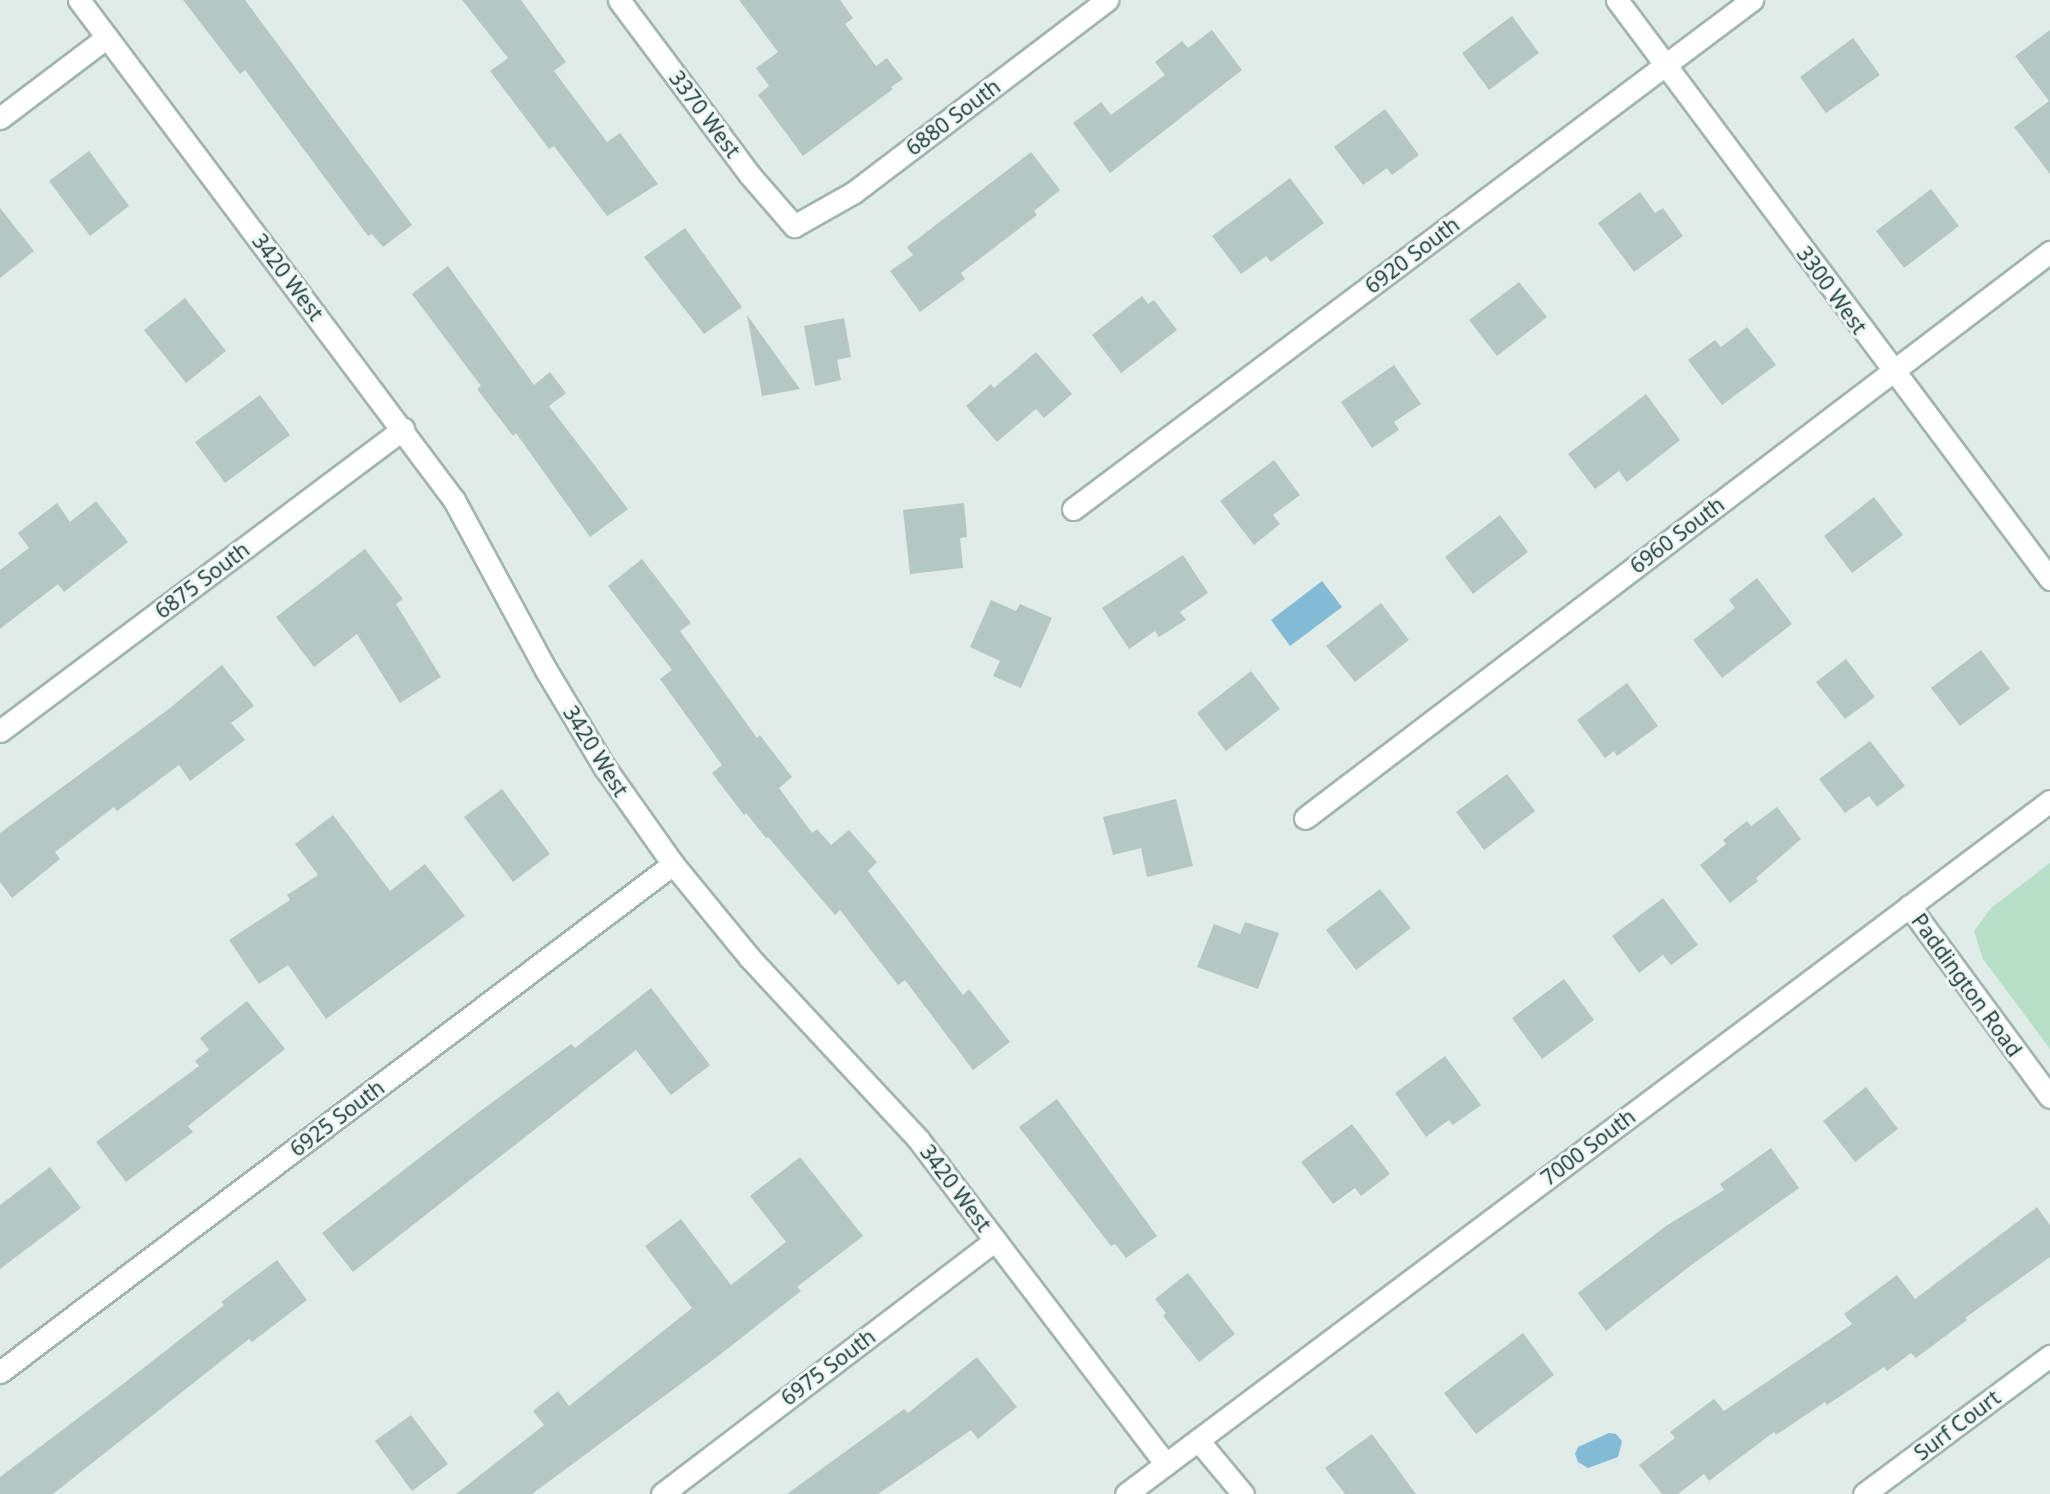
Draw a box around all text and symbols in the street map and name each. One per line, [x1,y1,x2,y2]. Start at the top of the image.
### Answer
street label: 3370 West [664,66,746,162]
street label: 6880 South [901,73,1005,161]
street label: 6920 South [1360,211,1464,299]
street label: 3420 West [247,229,329,325]
street label: 3300 West [1792,241,1872,339]
street label: 6960 South [1625,491,1729,579]
street label: 6875 South [150,536,254,624]
street label: 3420 West [558,701,634,801]
street label: Paddington Road [1907,908,2027,1062]
street label: 6925 South [285,1074,389,1162]
street label: 7000 South [1536,1103,1640,1191]
street label: 3420 West [915,1140,997,1236]
street label: 6975 South [776,1323,880,1411]
street label: Surf Court [1909,1385,2005,1465]

